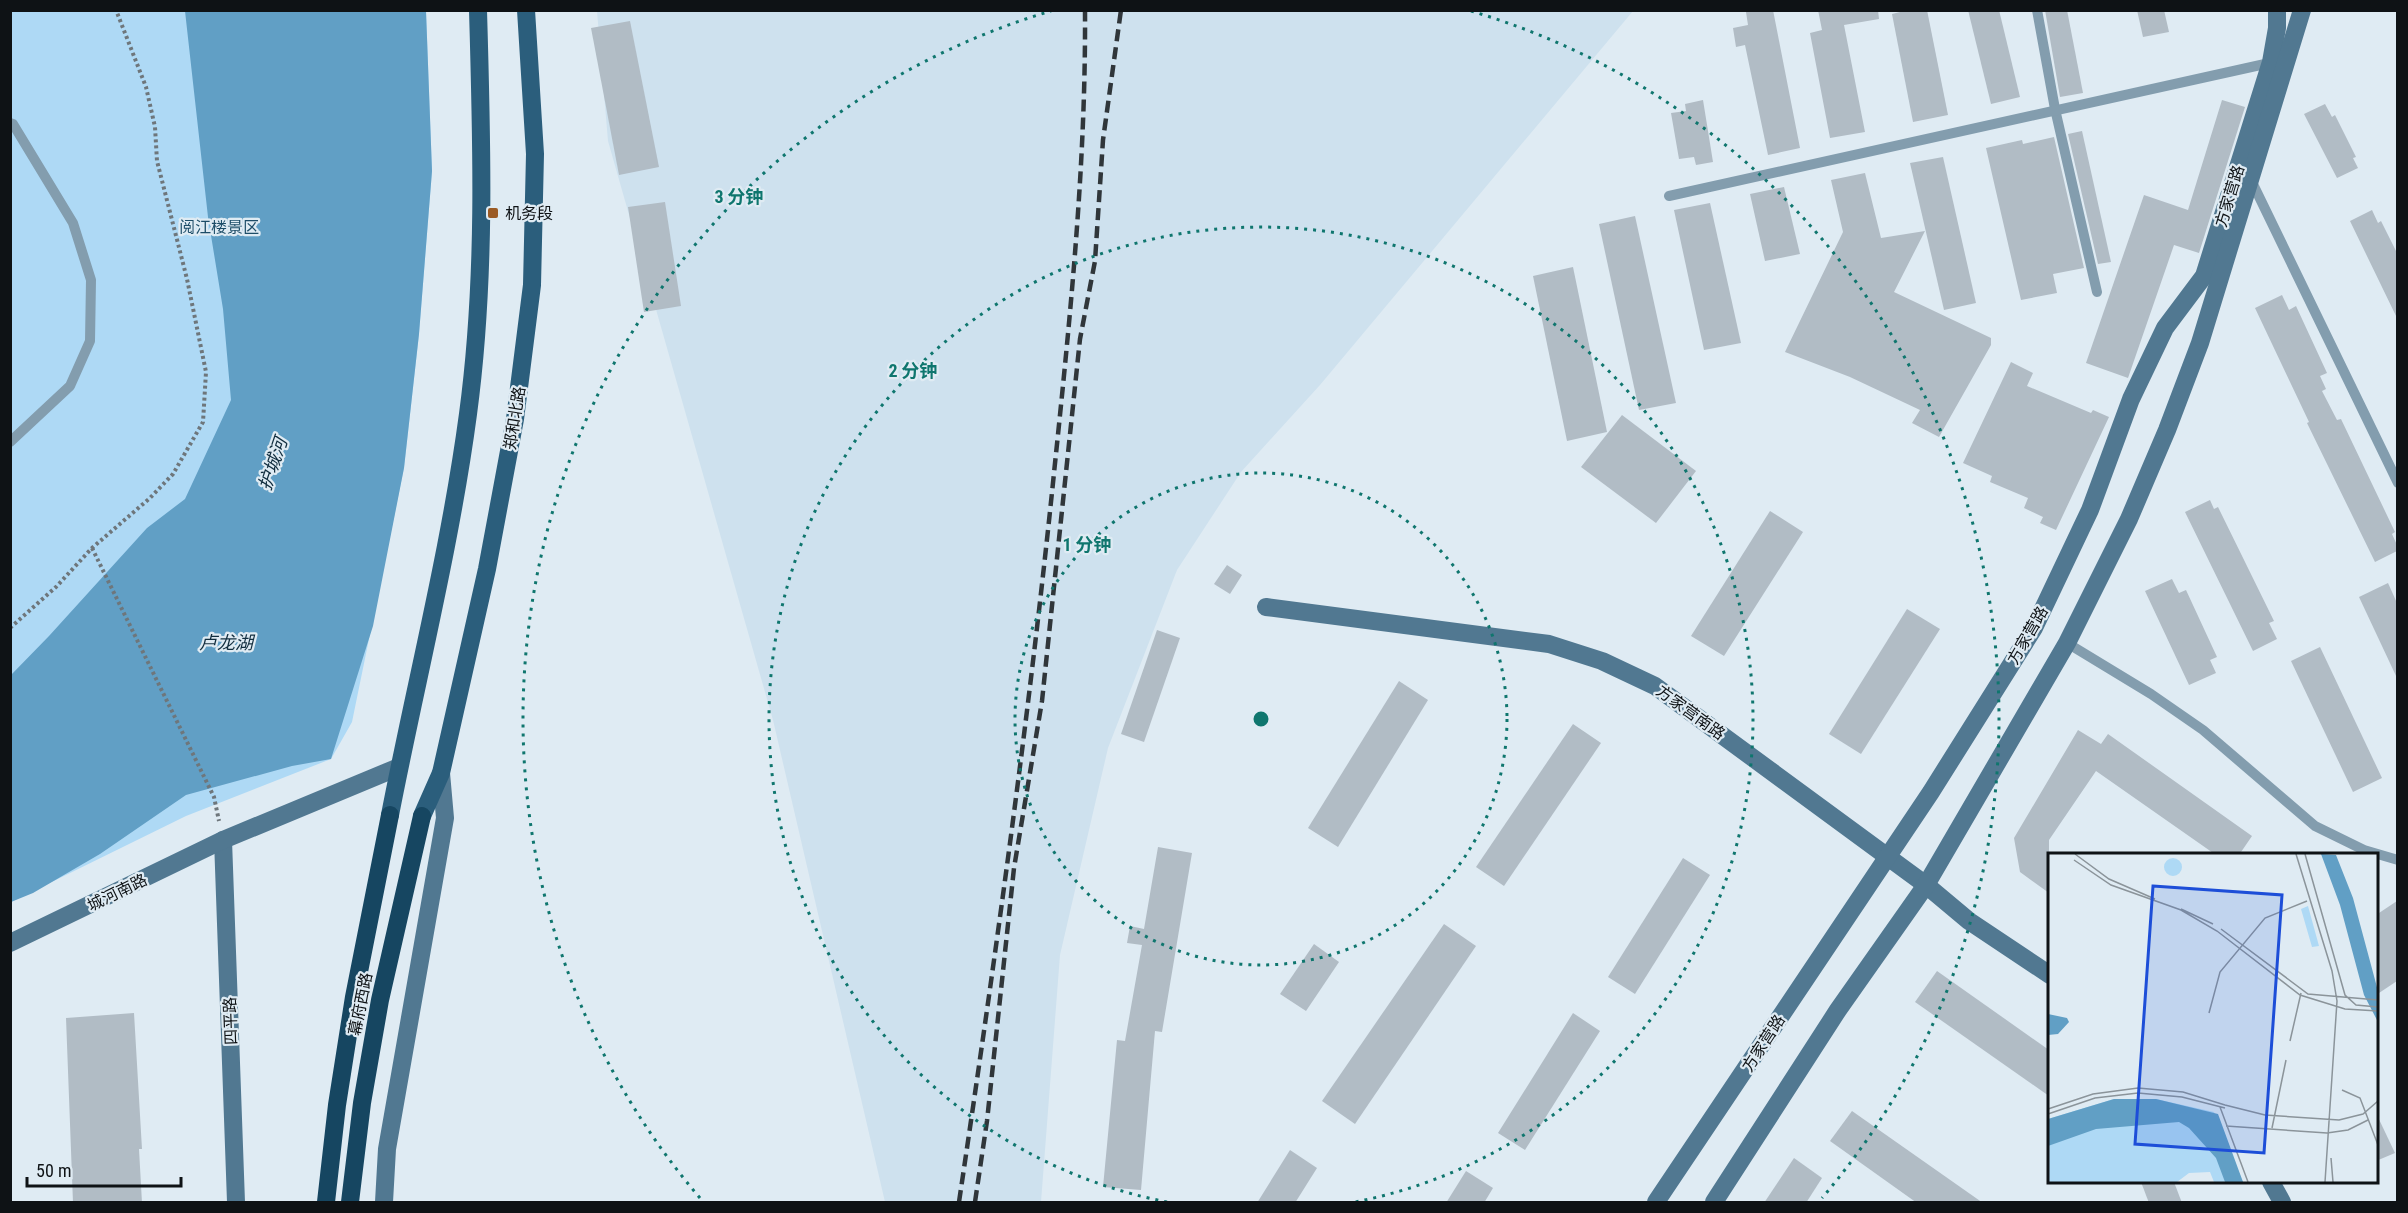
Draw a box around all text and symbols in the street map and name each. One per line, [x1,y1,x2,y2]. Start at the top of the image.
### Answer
street label: 方家营路 [2211,163,2248,230]
text: 3 分钟 [714,186,764,207]
place label: 机务段 [505,204,553,223]
marker: 机务段 [486,206,500,220]
park label: 阅江楼景区 [179,218,259,237]
text: 2 分钟 [888,360,938,381]
street label: 郑和北路 [500,385,529,451]
water label: 护城河 [254,432,292,493]
text: 1 分钟 [1062,534,1112,555]
street label: 方家营路 [2003,603,2052,668]
water label: 卢龙湖 [199,632,256,653]
street label: 方家营南路 [1653,681,1729,744]
centre of rings [1251,709,1271,729]
inset map [2048,853,2378,1183]
street label: 城河南路 [84,870,150,915]
street label: 幕府西路 [345,971,376,1037]
street label: 四平路 [220,997,241,1045]
street label: 方家营路 [1738,1011,1789,1075]
scale bar [27,1150,182,1188]
text: 50 m [36,1160,71,1181]

